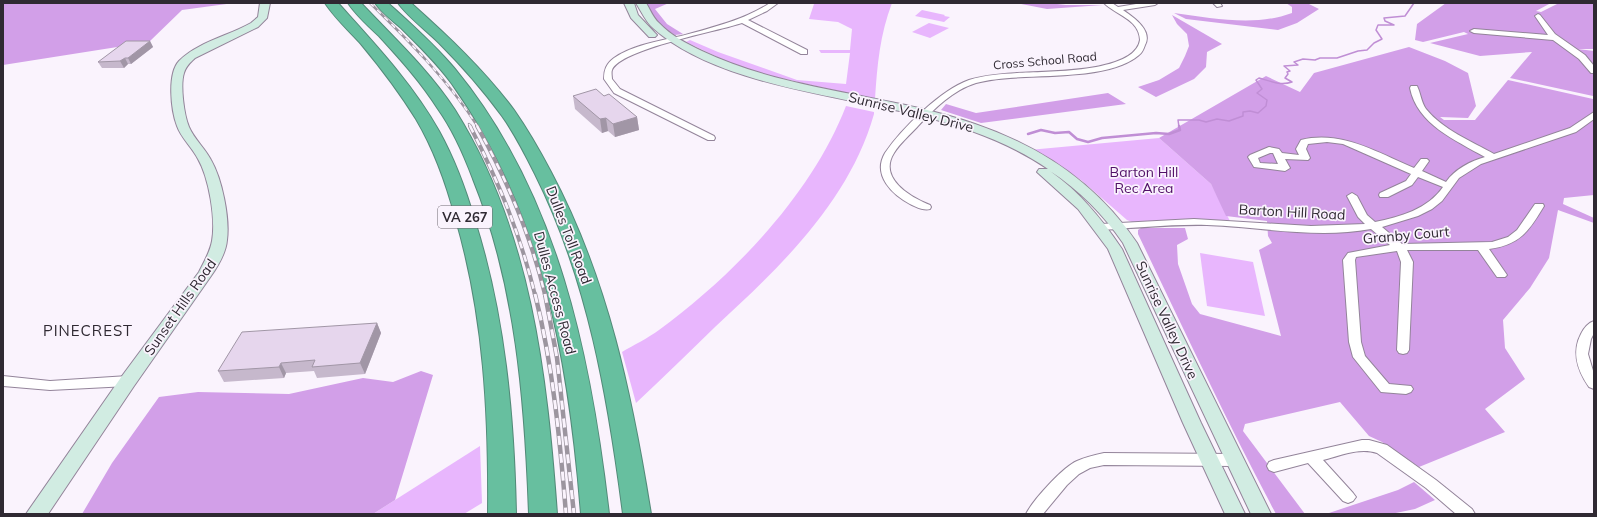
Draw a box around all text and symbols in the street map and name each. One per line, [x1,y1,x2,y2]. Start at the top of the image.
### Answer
street label: Cross School Road [993,49,1097,73]
street label: Sunrise Valley Drive [847,88,975,136]
park label: Barton Hill Rec Area [1110,163,1178,197]
street label: Dulles Toll Road [542,183,596,287]
street label: Barton Hill Road [1238,200,1346,224]
road number: VA 267 [438,206,492,228]
street label: Granby Court [1362,222,1450,248]
street label: Dulles Access Road [530,229,580,357]
street label: Sunset Hills Road [140,255,220,359]
street label: Sunrise Valley Drive [1132,258,1202,382]
district label: PINECREST [43,321,133,340]

